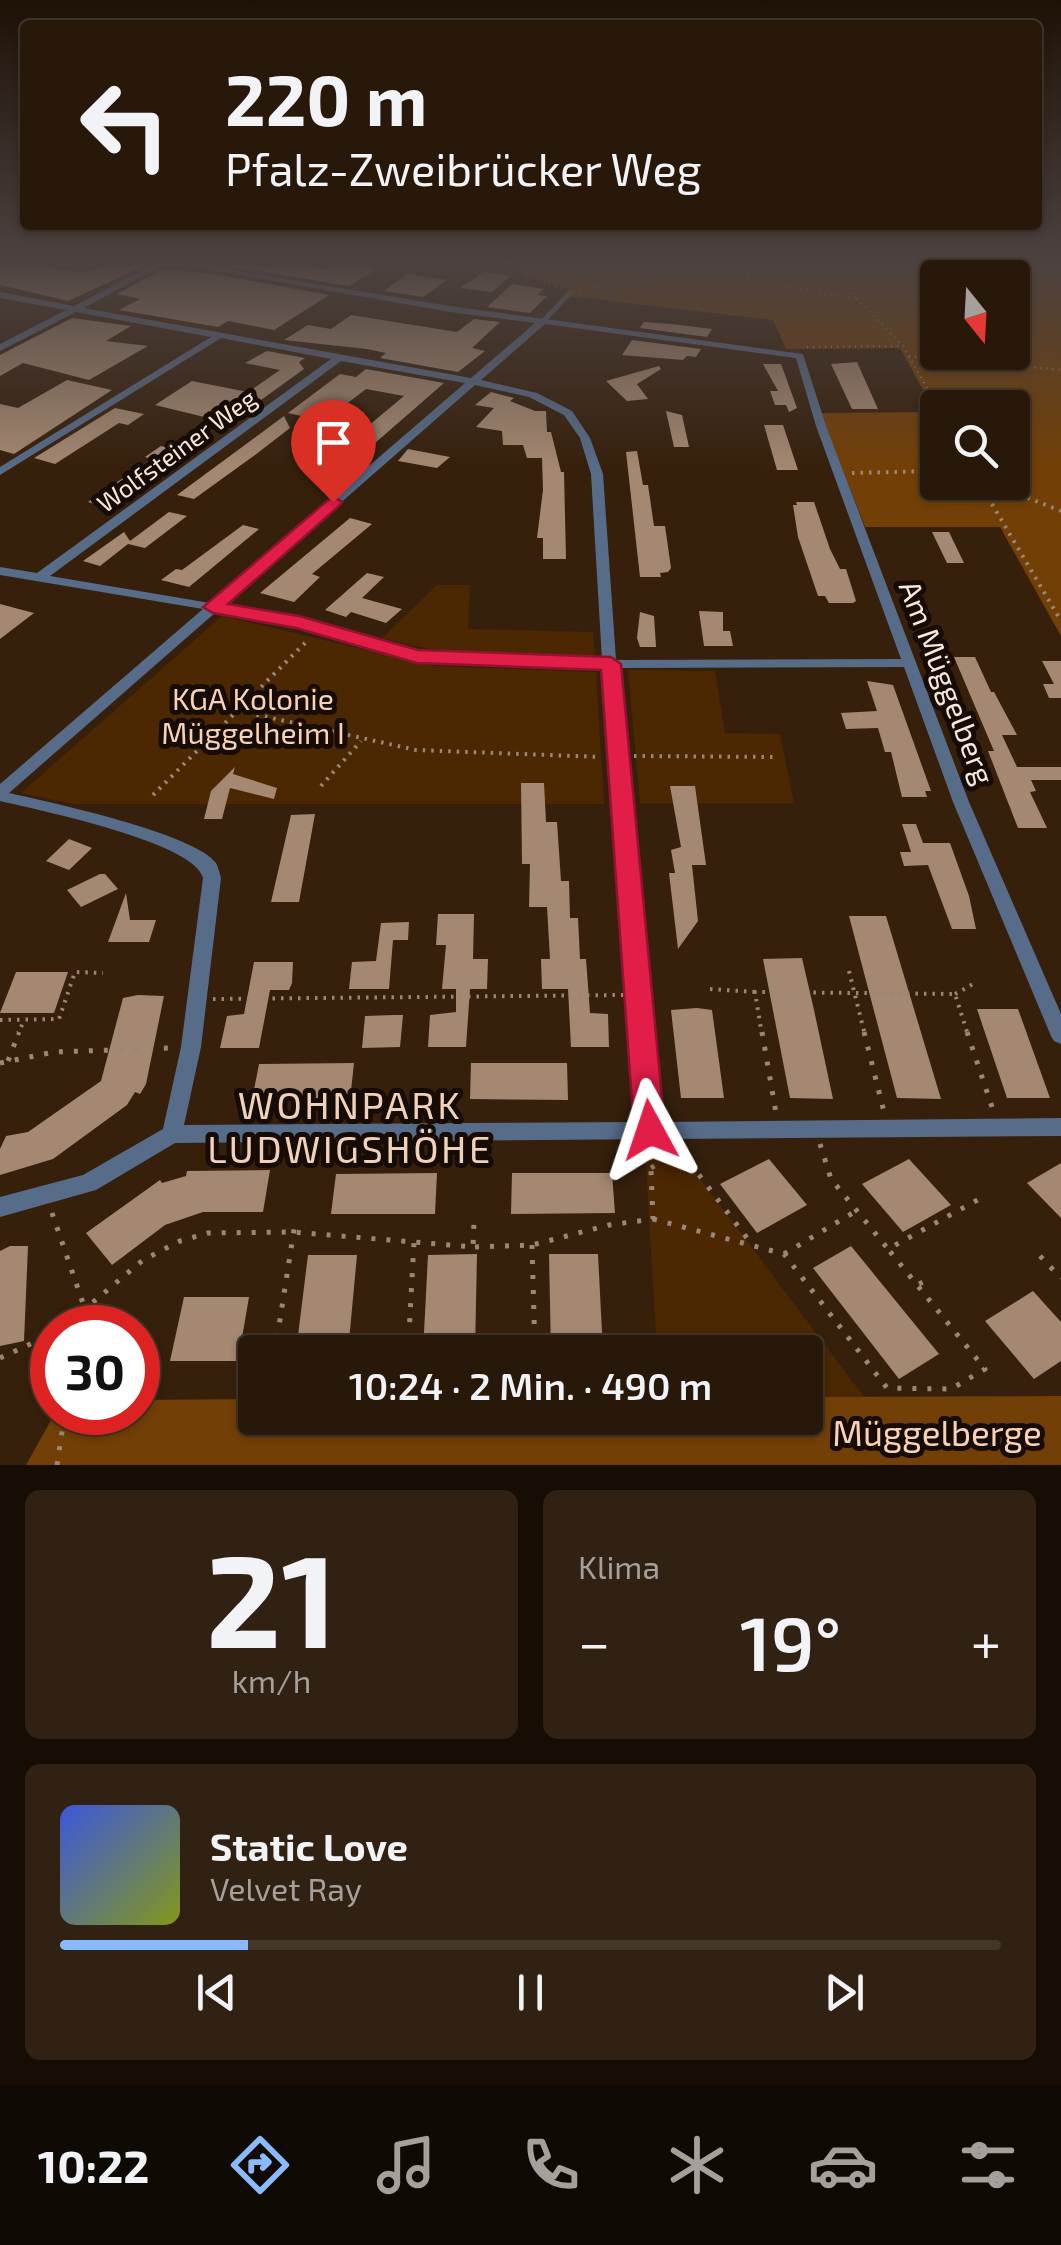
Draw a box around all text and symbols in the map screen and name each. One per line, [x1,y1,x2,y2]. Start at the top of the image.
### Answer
text: 220 m [225,56,427,140]
icon: left [60,60,190,190]
text: Pfalz-Zweibrücker Weg [225,141,702,195]
north arrow [920,260,1030,370]
map controls [920,260,1030,500]
street label: Wolfsteiner Weg [91,382,261,518]
button: search [920,390,1030,500]
pin [291,400,376,503]
icon: arrive [306,415,361,470]
street label: Am Müggelberg [893,575,1003,789]
park label: KGA Kolonie Müggelheim I [161,680,345,750]
position arrow [598,1078,702,1182]
district label: WOHNPARK LUDWIGSHÖHE [207,1081,493,1171]
speed limit sign: 30 [30,1305,160,1435]
text: 10:24 · 2 Min. · 490 m [349,1362,712,1408]
park label: Müggelberge [832,1411,1042,1453]
text: 21 [206,1518,337,1674]
text: Klima [578,1547,660,1585]
text: 19° [740,1596,841,1686]
text: − [578,1608,610,1674]
text: + [971,1608,1001,1674]
text: km/h [232,1661,311,1699]
text: Static Love [210,1823,408,1869]
text: Velvet Ray [210,1869,362,1907]
icon: previous [189,1965,244,2020]
icon: pause [503,1965,558,2020]
icon: next [817,1965,872,2020]
icon: directions [225,2130,295,2200]
icon: music [371,2130,441,2200]
icon: phone [516,2130,586,2200]
icon: climate [662,2130,732,2200]
icon: car [808,2130,878,2200]
icon: filters [953,2130,1023,2200]
text: 10:22 [38,2138,150,2192]

